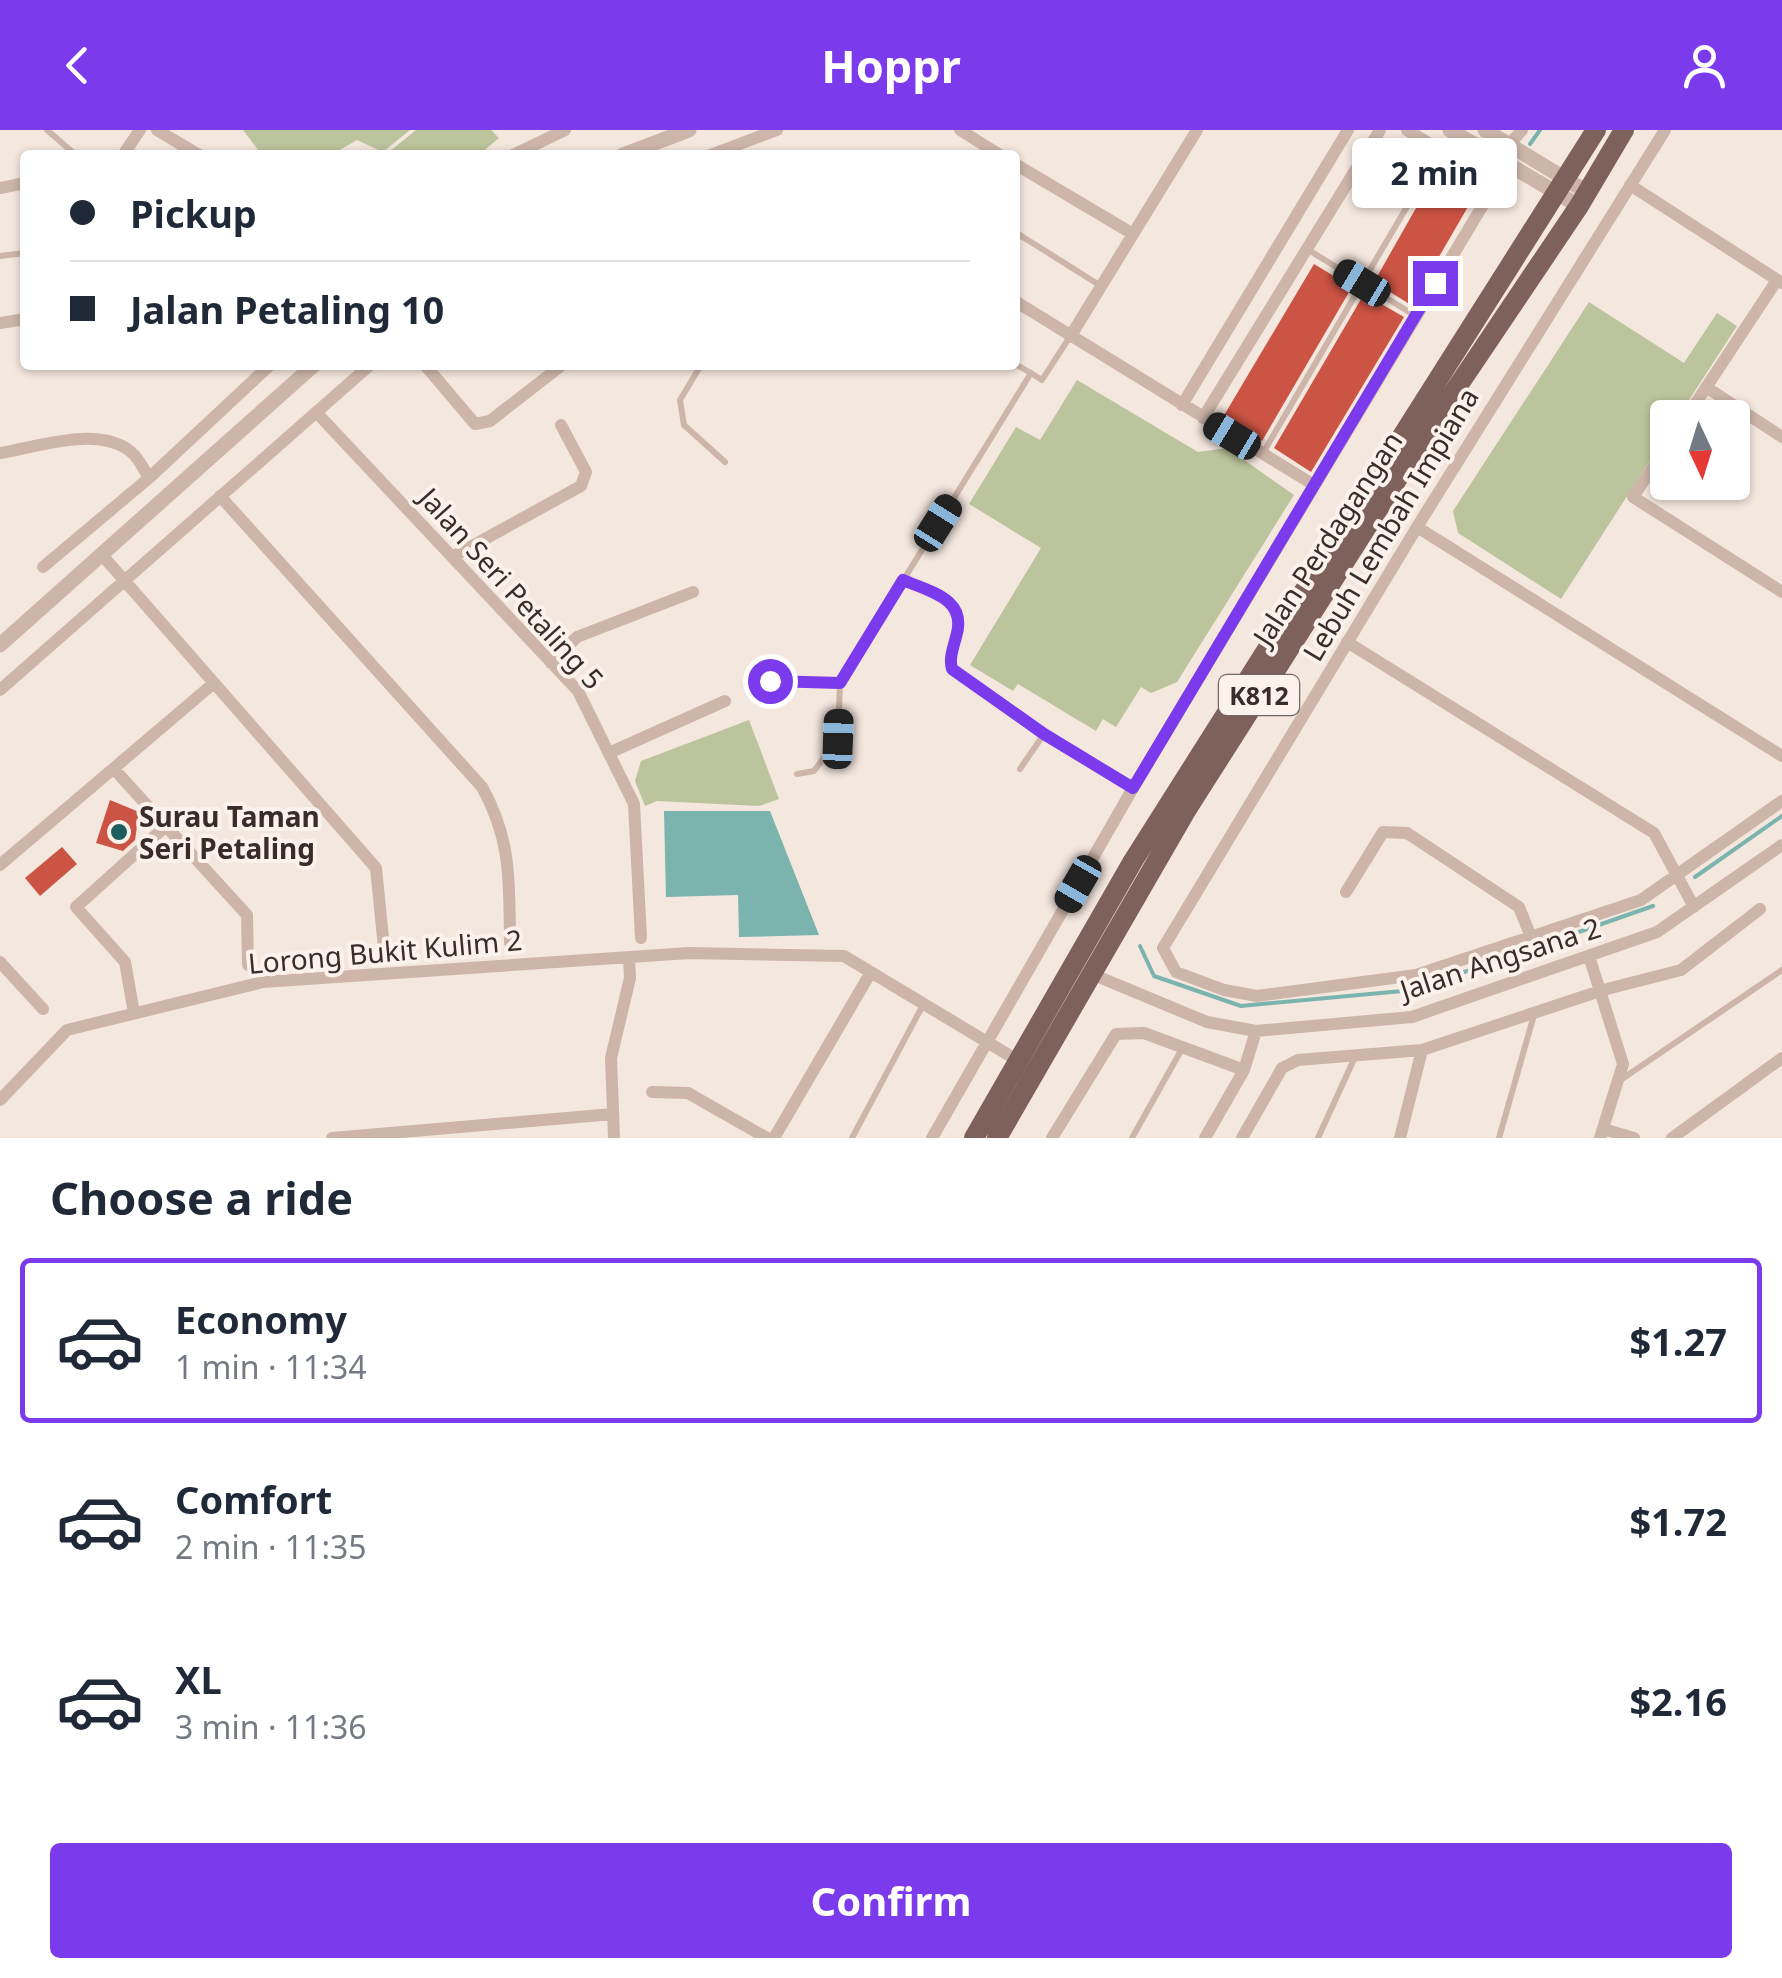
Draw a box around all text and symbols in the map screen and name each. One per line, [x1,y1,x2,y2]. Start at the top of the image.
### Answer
text: Hoppr [821,35,961,96]
icon: back [50,38,105,93]
icon: person [1677,38,1732,93]
callout: 2 min [1352,138,1518,208]
text: 2 min [1390,151,1479,194]
text: Pickup [130,187,257,239]
car [1329,255,1395,311]
route end [1413,261,1458,306]
text: Jalan Petaling 10 [130,283,444,335]
street label: Lebuh Lembah Impiana [1293,380,1487,668]
north arrow [1650,400,1750,500]
map controls [1650,400,1750,500]
car [1199,408,1265,464]
street label: Jalan Perdagangan [1242,424,1410,655]
street label: Jalan Seri Petaling 5 [409,477,613,697]
car [909,490,967,556]
route start [748,659,793,704]
road number: K812 [1219,675,1299,715]
car [822,708,854,770]
place label: Surau Taman Seri Petaling [139,797,320,867]
marker: Surau Taman Seri Petaling [108,821,130,843]
car [1050,851,1106,917]
street label: Jalan Angsana 2 [1392,908,1605,1009]
street label: Lorong Bukit Kulim 2 [246,920,524,982]
text: Choose a ride [50,1167,353,1228]
text: Economy [175,1293,347,1345]
icon: car [55,1296,145,1386]
text: $1.27 [1629,1315,1727,1367]
text: 1 min · 11:34 [175,1345,367,1388]
text: Comfort [175,1473,332,1525]
icon: car [55,1476,145,1566]
text: $1.72 [1629,1495,1727,1547]
text: 2 min · 11:35 [175,1525,367,1568]
text: XL [175,1653,222,1705]
icon: car [55,1656,145,1746]
text: $2.16 [1629,1675,1727,1727]
text: 3 min · 11:36 [175,1705,367,1748]
button: Confirm [50,1843,1732,1958]

